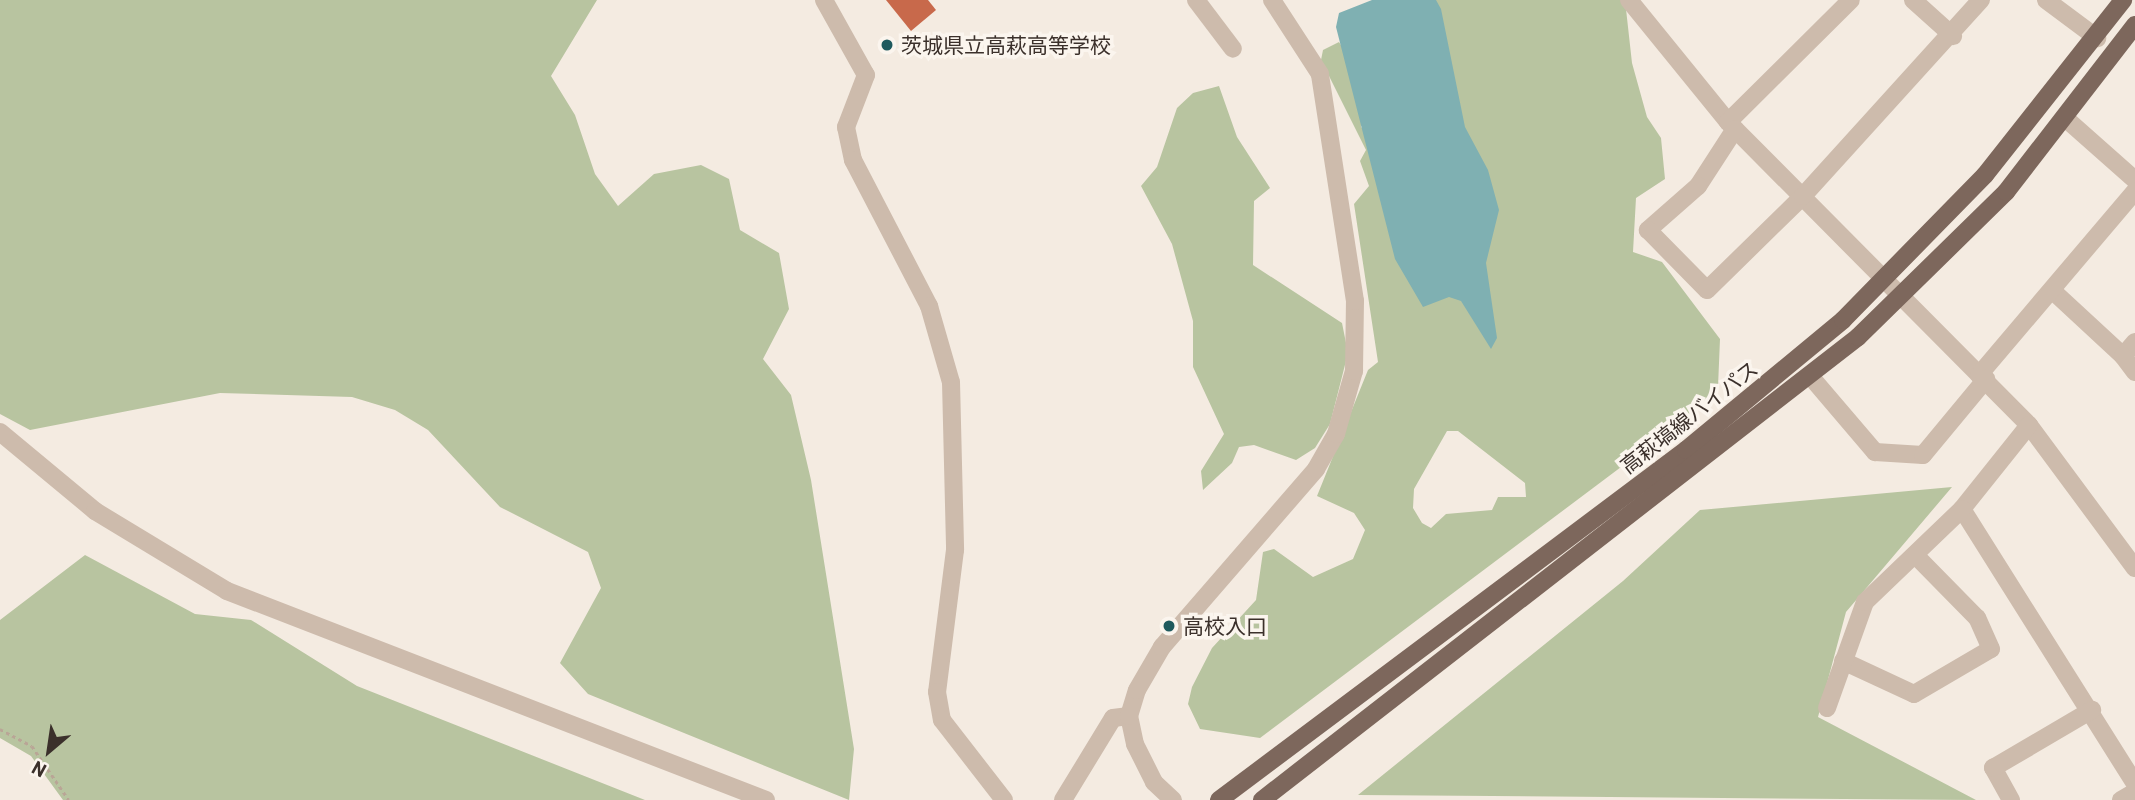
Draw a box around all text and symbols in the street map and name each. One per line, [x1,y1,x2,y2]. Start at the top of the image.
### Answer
place label: 茨城県立高萩高等学校 [901,32,1111,58]
marker: 茨城県立高萩高等学校 [879,37,895,53]
street label: 高萩塙線バイパス [1615,355,1763,479]
place label: 高校入口 [1183,613,1267,639]
marker: 高校入口 [1161,618,1177,634]
north arrow [14,716,84,786]
text: N [27,757,50,783]

